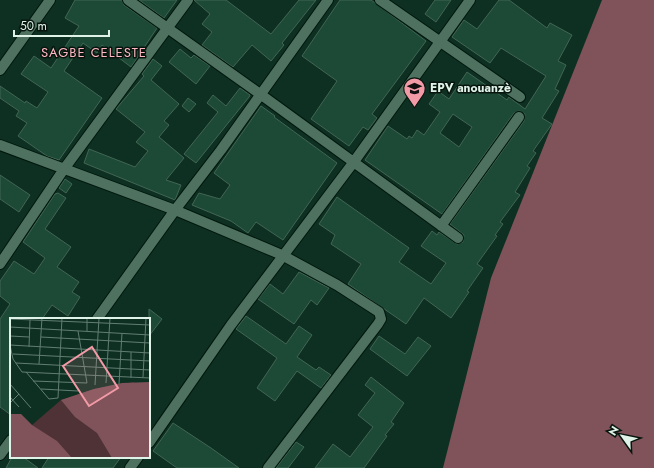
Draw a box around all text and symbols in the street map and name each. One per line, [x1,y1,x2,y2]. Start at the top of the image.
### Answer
scale bar [14,12,109,38]
text: 50 m [20,17,47,35]
district label: SAGBE CELESTE [41,43,147,62]
school or university icon: EPV anouanzè [402,75,428,108]
place label: EPV anouanzè [430,79,511,97]
inset map [10,318,150,458]
north arrow [602,416,642,456]
text: N [605,423,623,439]

